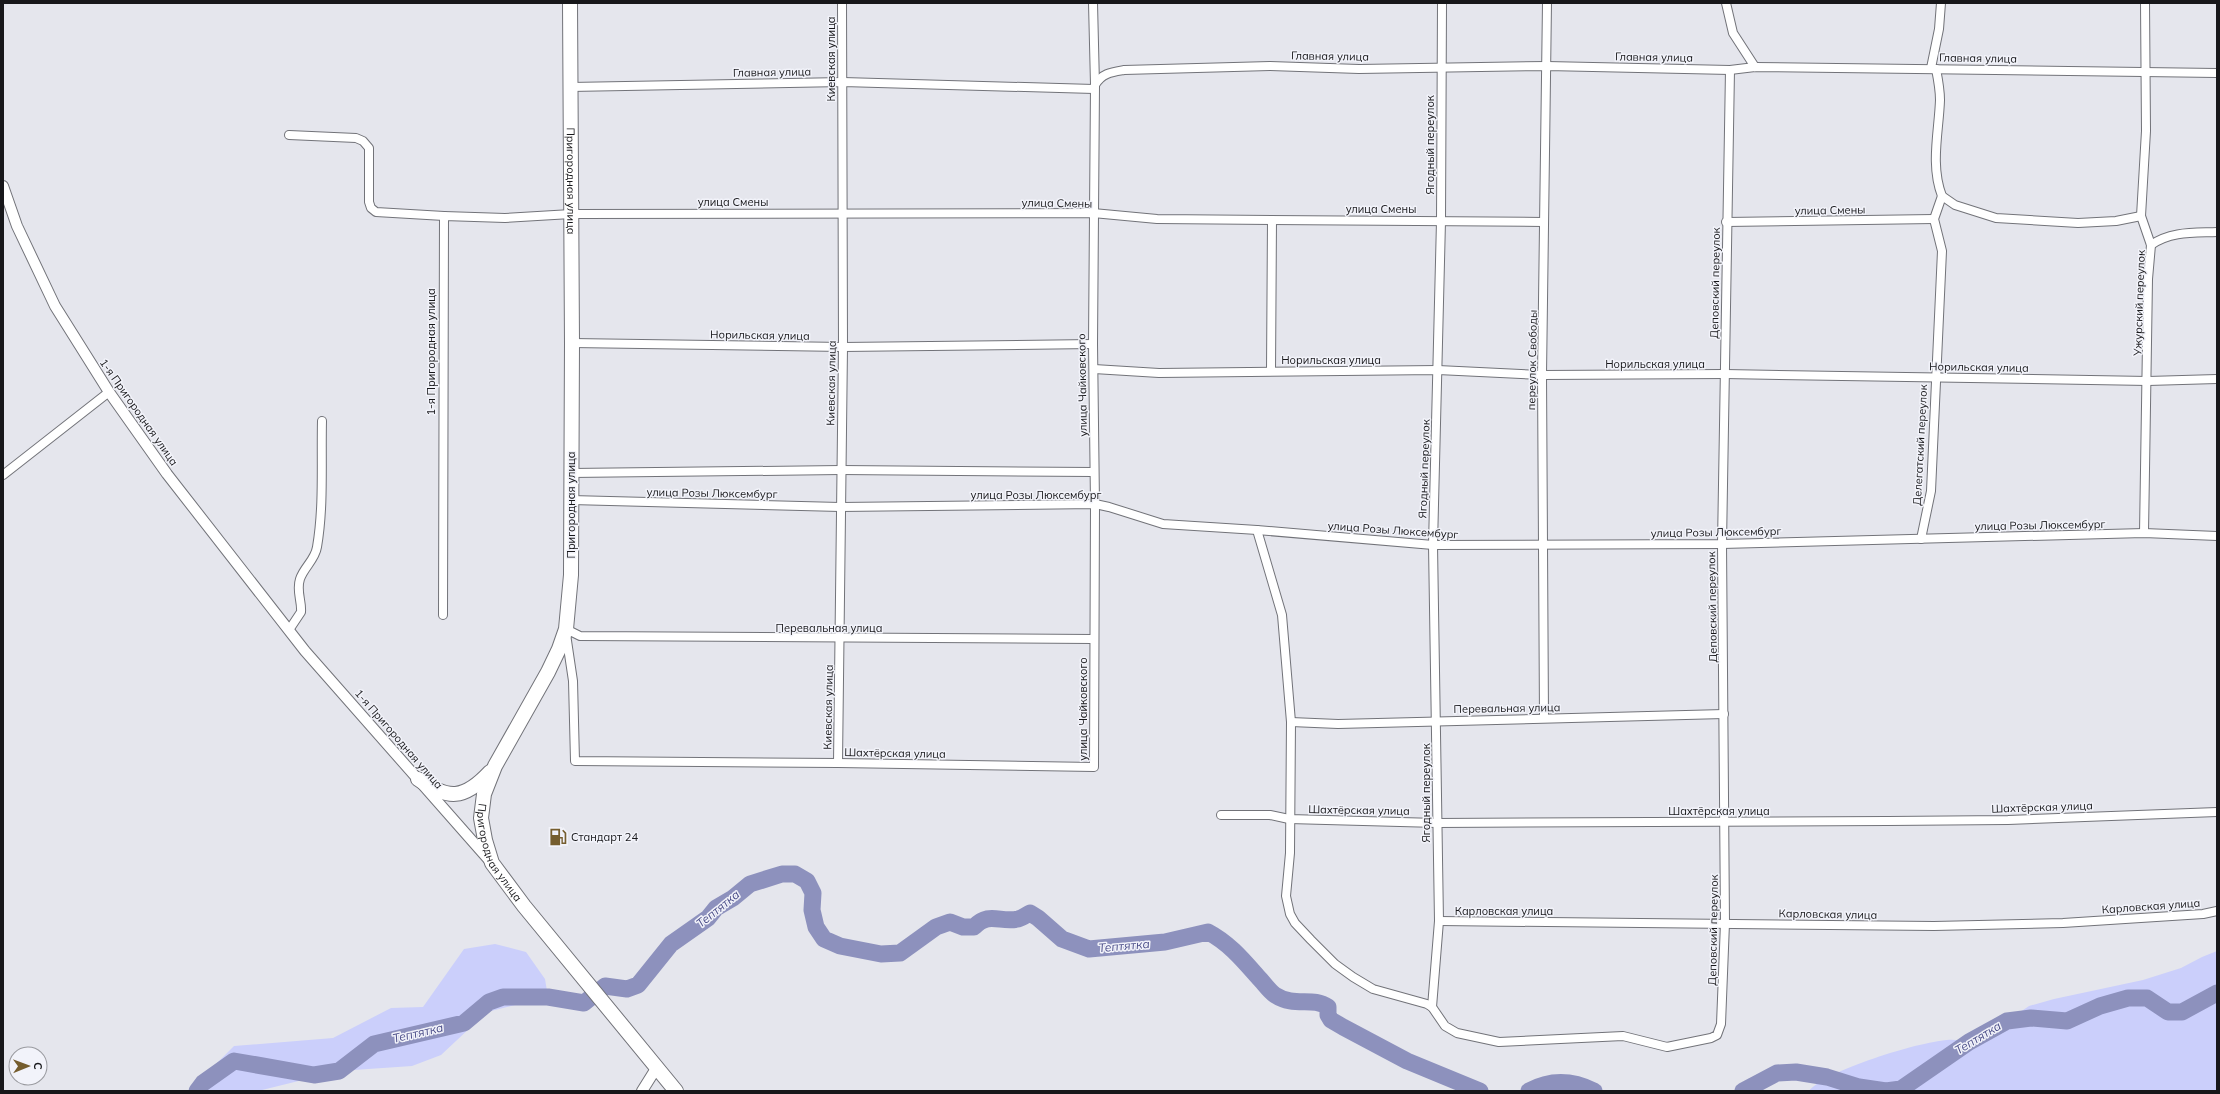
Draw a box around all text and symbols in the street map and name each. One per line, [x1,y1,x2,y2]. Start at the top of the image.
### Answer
street label: Киевская улица [824,16,838,102]
street label: Главная улица [1291,48,1369,64]
street label: Главная улица [1615,49,1693,65]
street label: Главная улица [1939,50,2017,66]
street label: Главная улица [733,64,811,80]
street label: Ягодный переулок [1423,95,1437,195]
street label: Пригородная улица [564,127,578,235]
street label: улица Смены [698,195,768,209]
street label: улица Смены [1022,195,1092,211]
street label: улица Смены [1346,202,1416,216]
street label: улица Смены [1795,202,1865,218]
street label: Деповский переулок [1707,227,1723,339]
street label: Ужурский переулок [2130,250,2148,357]
street label: 1-я Пригородная улица [424,288,438,416]
street label: переулок Свободы [1524,310,1540,410]
street label: Норильская улица [710,327,810,343]
street label: улица Чайковского [1074,333,1090,437]
street label: Киевская улица [823,340,839,426]
street label: Норильская улица [1281,353,1381,367]
street label: 1-я Пригородная улица [97,356,181,468]
street label: Норильская улица [1605,357,1705,371]
street label: Норильская улица [1929,359,2029,375]
street label: Делегатский переулок [1910,384,1930,506]
street label: Ягодный переулок [1415,419,1433,519]
street label: Пригородная улица [564,452,578,559]
street label: улица Розы Люксембург [646,485,778,501]
street label: улица Розы Люксембург [971,488,1102,502]
street label: улица Розы Люксембург [1974,517,2106,533]
street label: улица Розы Люксембург [1327,518,1459,542]
street label: улица Розы Люксембург [1650,524,1782,540]
street label: Деповский переулок [1704,551,1720,663]
street label: Перевальная улица [776,621,882,635]
street label: улица Чайковского [1076,657,1090,761]
street label: Киевская улица [820,664,836,750]
street label: 1-я Пригородная улица [352,686,446,792]
street label: Перевальная улица [1453,700,1561,716]
street label: Ягодный переулок [1419,743,1433,843]
street label: Шахтёрская улица [844,745,946,761]
street label: Шахтёрская улица [1991,798,2093,816]
street label: Шахтёрская улица [1308,802,1410,818]
street label: Пригородная улица [474,803,525,904]
street label: Шахтёрская улица [1668,804,1770,818]
fuel station icon: Стандарт 24 [548,827,568,847]
place label: Стандарт 24 [571,830,638,844]
street label: Деповский переулок [1705,874,1721,986]
water label: Тептятка [693,887,742,931]
street label: Карловская улица [2101,896,2201,916]
street label: Карловская улица [1455,904,1553,918]
street label: Карловская улица [1779,906,1877,922]
water label: Тептятка [1098,936,1150,955]
water label: Тептятка [1952,1018,2004,1057]
water label: Тептятка [391,1019,445,1046]
north arrow [8,1046,48,1086]
text: С [31,1062,45,1070]

